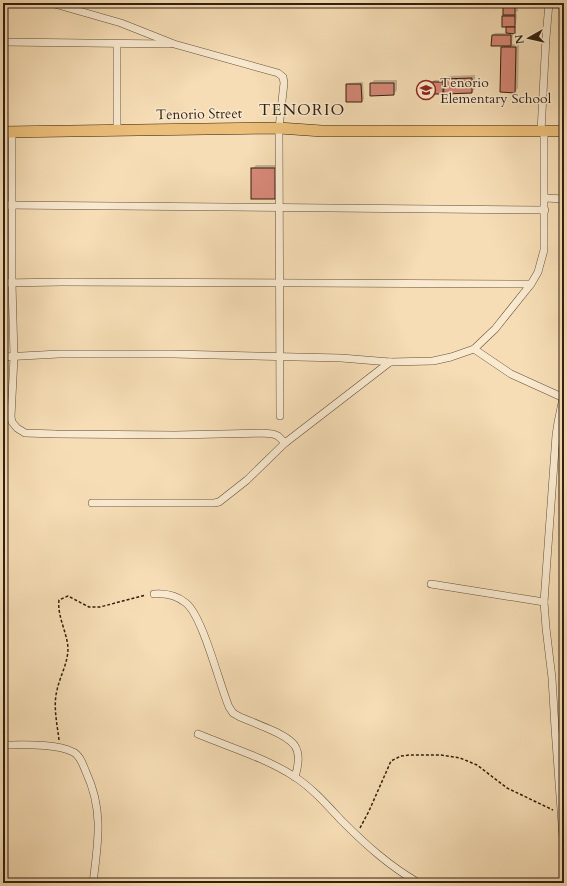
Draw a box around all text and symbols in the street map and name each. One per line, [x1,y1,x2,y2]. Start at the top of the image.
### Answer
north arrow [509,18,549,58]
text: N [511,33,528,45]
place label: Tenorio Elementary School [440,73,552,108]
school or university icon: Tenorio Elementary School [415,79,437,101]
district label: TENORIO [259,99,345,121]
street label: Tenorio Street [156,104,243,124]

